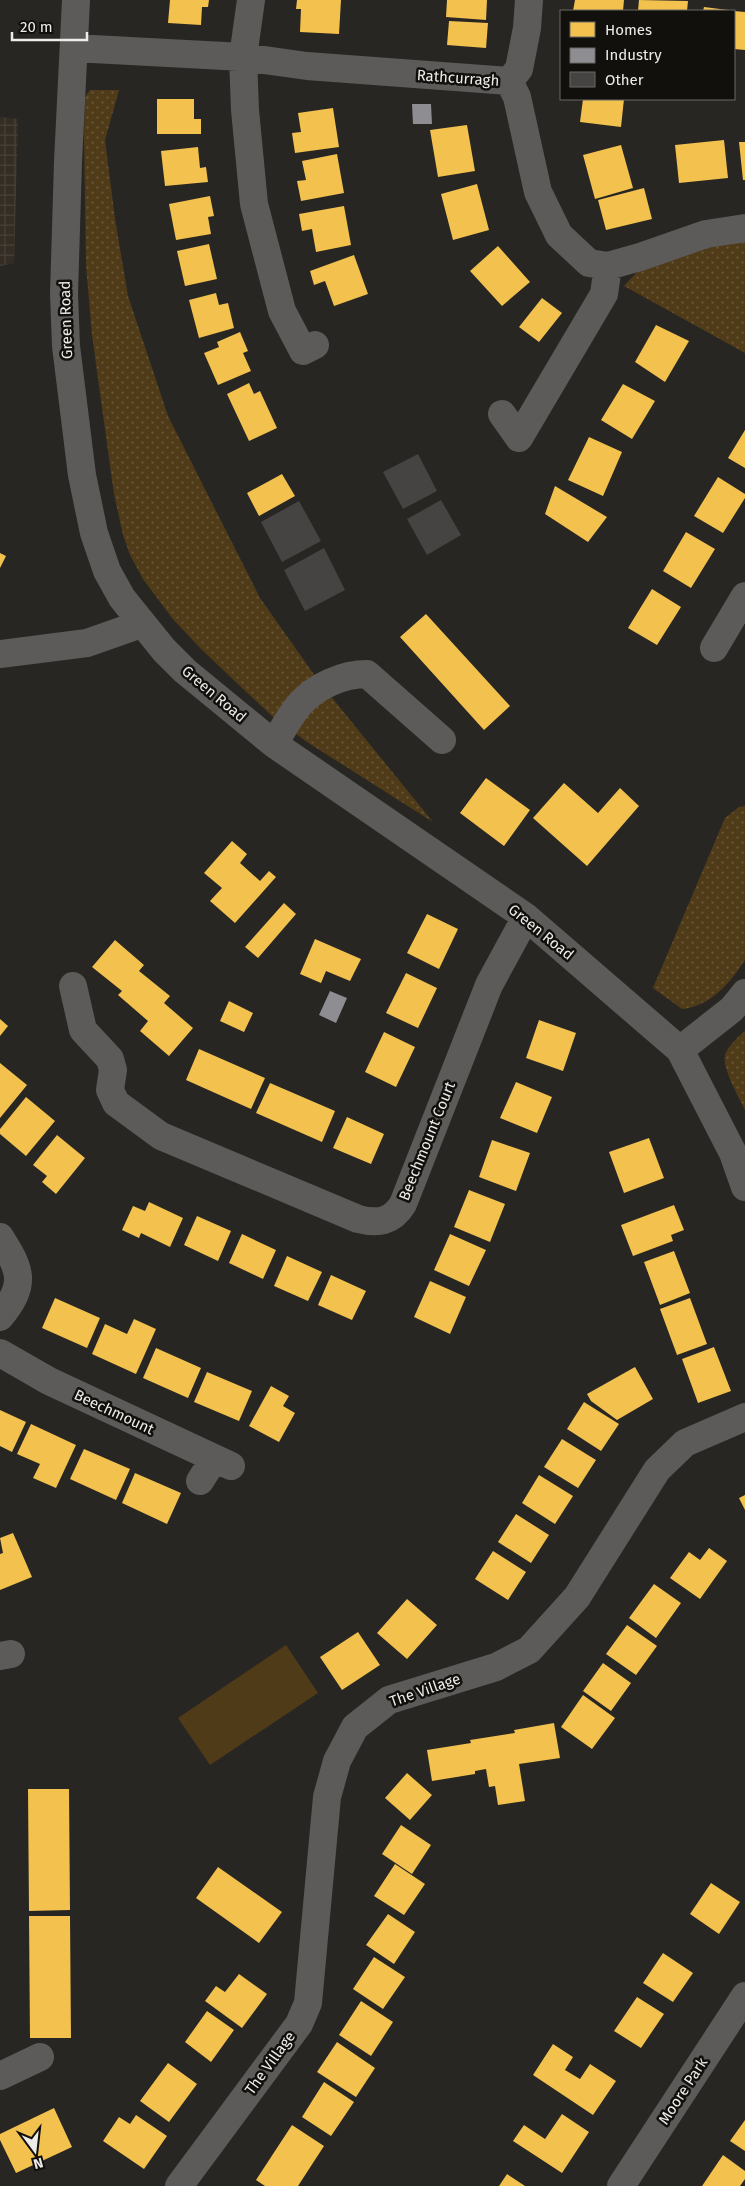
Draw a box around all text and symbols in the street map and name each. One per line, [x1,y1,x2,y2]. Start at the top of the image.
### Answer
scale bar [12,10,88,42]
legend [560,10,735,100]
text: 20 m [20,18,53,36]
text: Homes [605,21,652,39]
text: Industry [605,46,662,64]
street label: Rathcurragh [416,66,500,90]
text: Other [605,71,644,89]
street label: Green Road [56,280,76,360]
street label: Green Road [178,662,250,726]
street label: Green Road [505,900,577,964]
street label: Beechmount Court [395,1078,459,1203]
street label: Beechmount [71,1386,157,1439]
street label: The Village [387,1669,463,1711]
street label: The Village [241,2028,299,2098]
street label: Moore Park [655,2054,711,2128]
north arrow [10,2126,60,2176]
text: N [32,2154,45,2172]

